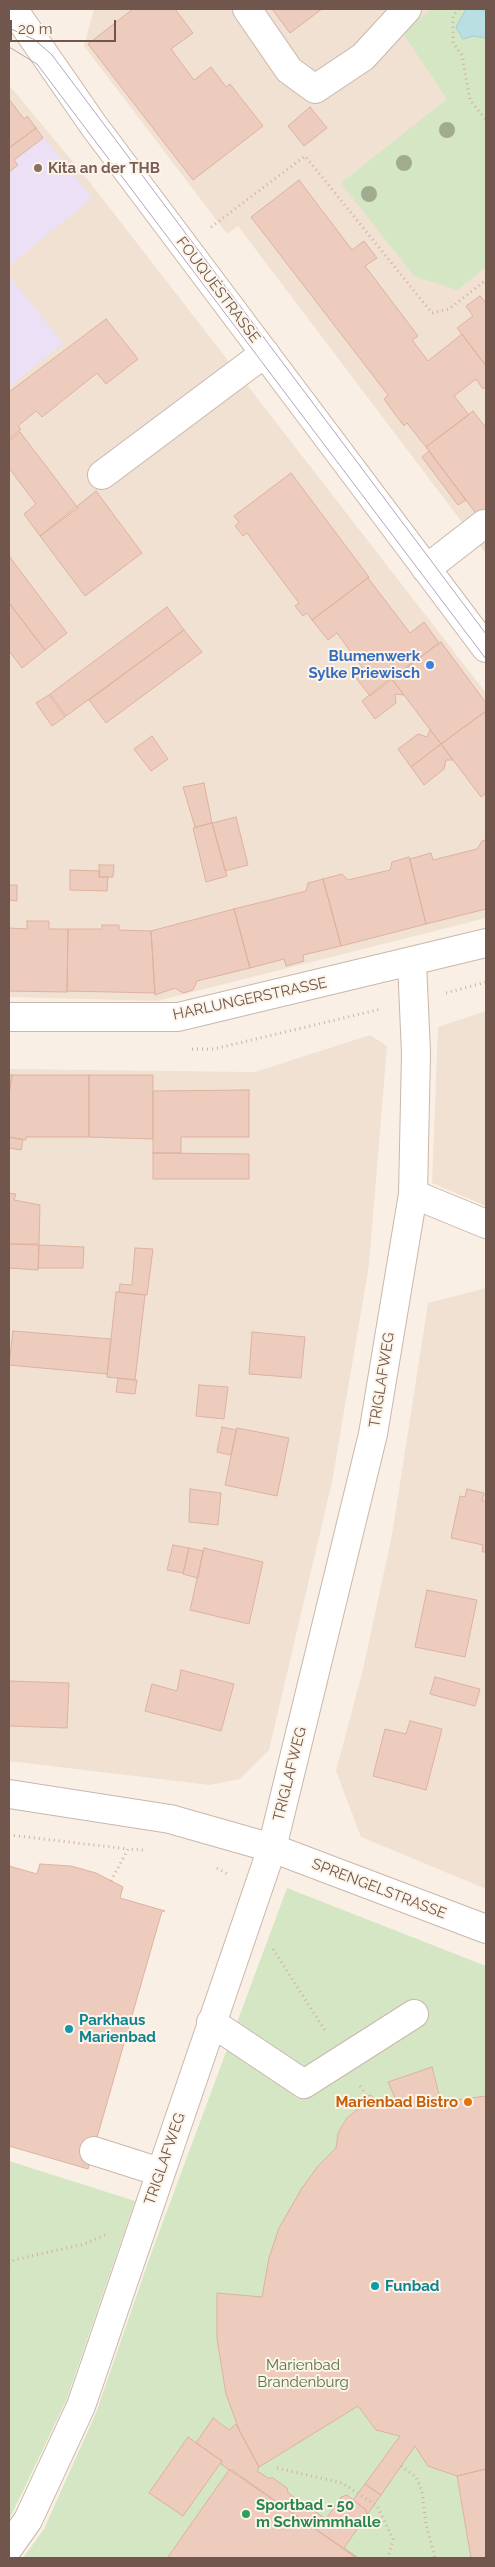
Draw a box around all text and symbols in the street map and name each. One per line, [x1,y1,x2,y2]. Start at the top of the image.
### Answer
scale bar [12,10,119,42]
text: 20 m [18,20,53,38]
place label: Kita an der THB [48,159,160,177]
marker: Kita an der THB [32,162,44,174]
street label: FOUQUÉSTRASSE [172,233,264,347]
place label: Blumenwerk Sylke Priewisch [308,647,420,682]
marker: Blumenwerk Sylke Priewisch [424,659,436,671]
street label: HARLUNGERSTRASSE [171,974,329,1024]
street label: TRIGLAFWEG [366,1331,398,1429]
street label: TRIGLAFWEG [270,1725,310,1823]
street label: SPRENGELSTRASSE [309,1855,449,1923]
place label: Parkhaus Marienbad [79,2011,156,2046]
marker: Parkhaus Marienbad [63,2023,75,2035]
place label: Marienbad Bistro [335,2093,458,2111]
marker: Marienbad Bistro [462,2096,474,2108]
street label: TRIGLAFWEG [141,2110,189,2208]
place label: Funbad [385,2277,439,2295]
marker: Funbad [369,2280,381,2292]
park label: Marienbad Brandenburg [257,2356,349,2391]
place label: Sportbad - 50 m Schwimmhalle [256,2496,381,2531]
marker: Sportbad - 50 m Schwimmhalle [240,2508,252,2520]

